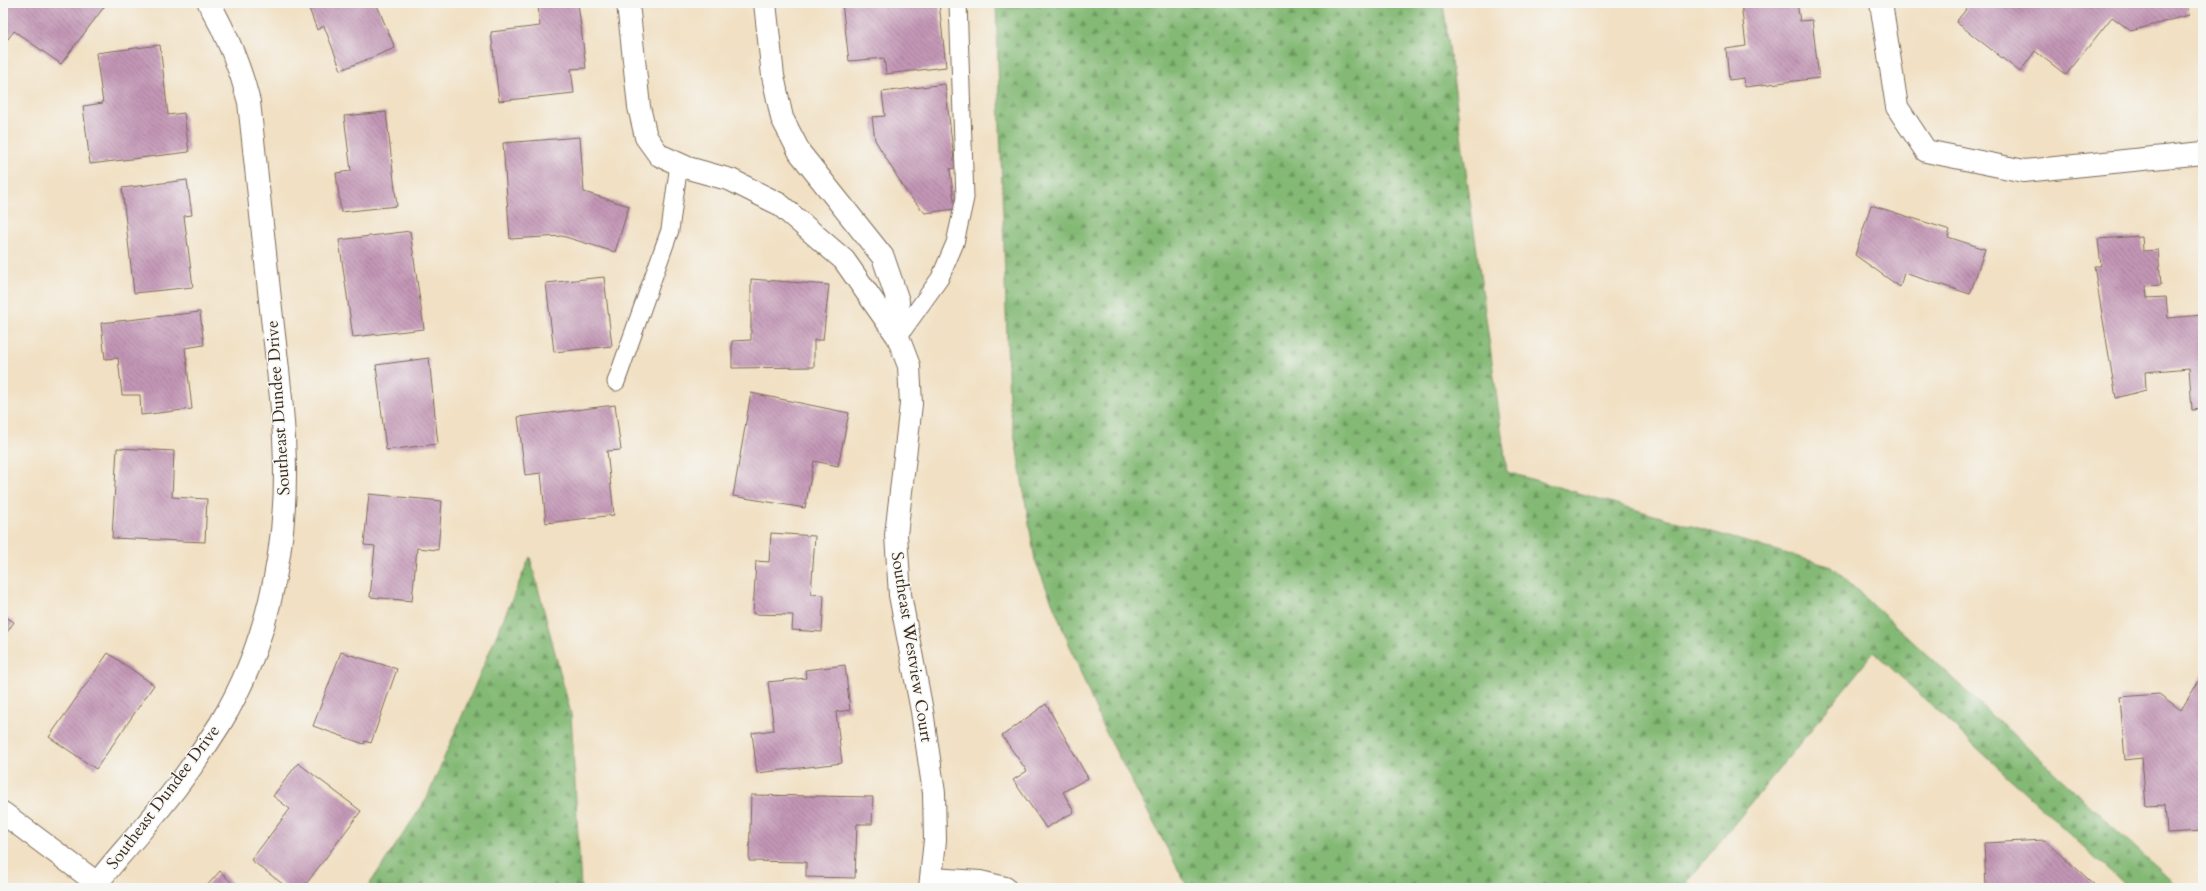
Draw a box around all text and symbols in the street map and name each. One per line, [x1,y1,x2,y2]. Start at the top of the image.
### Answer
street label: Southeast Dundee Drive [260,320,296,496]
street label: Southeast Westview Court [886,550,939,744]
street label: Southeast Dundee Drive [101,720,225,874]

